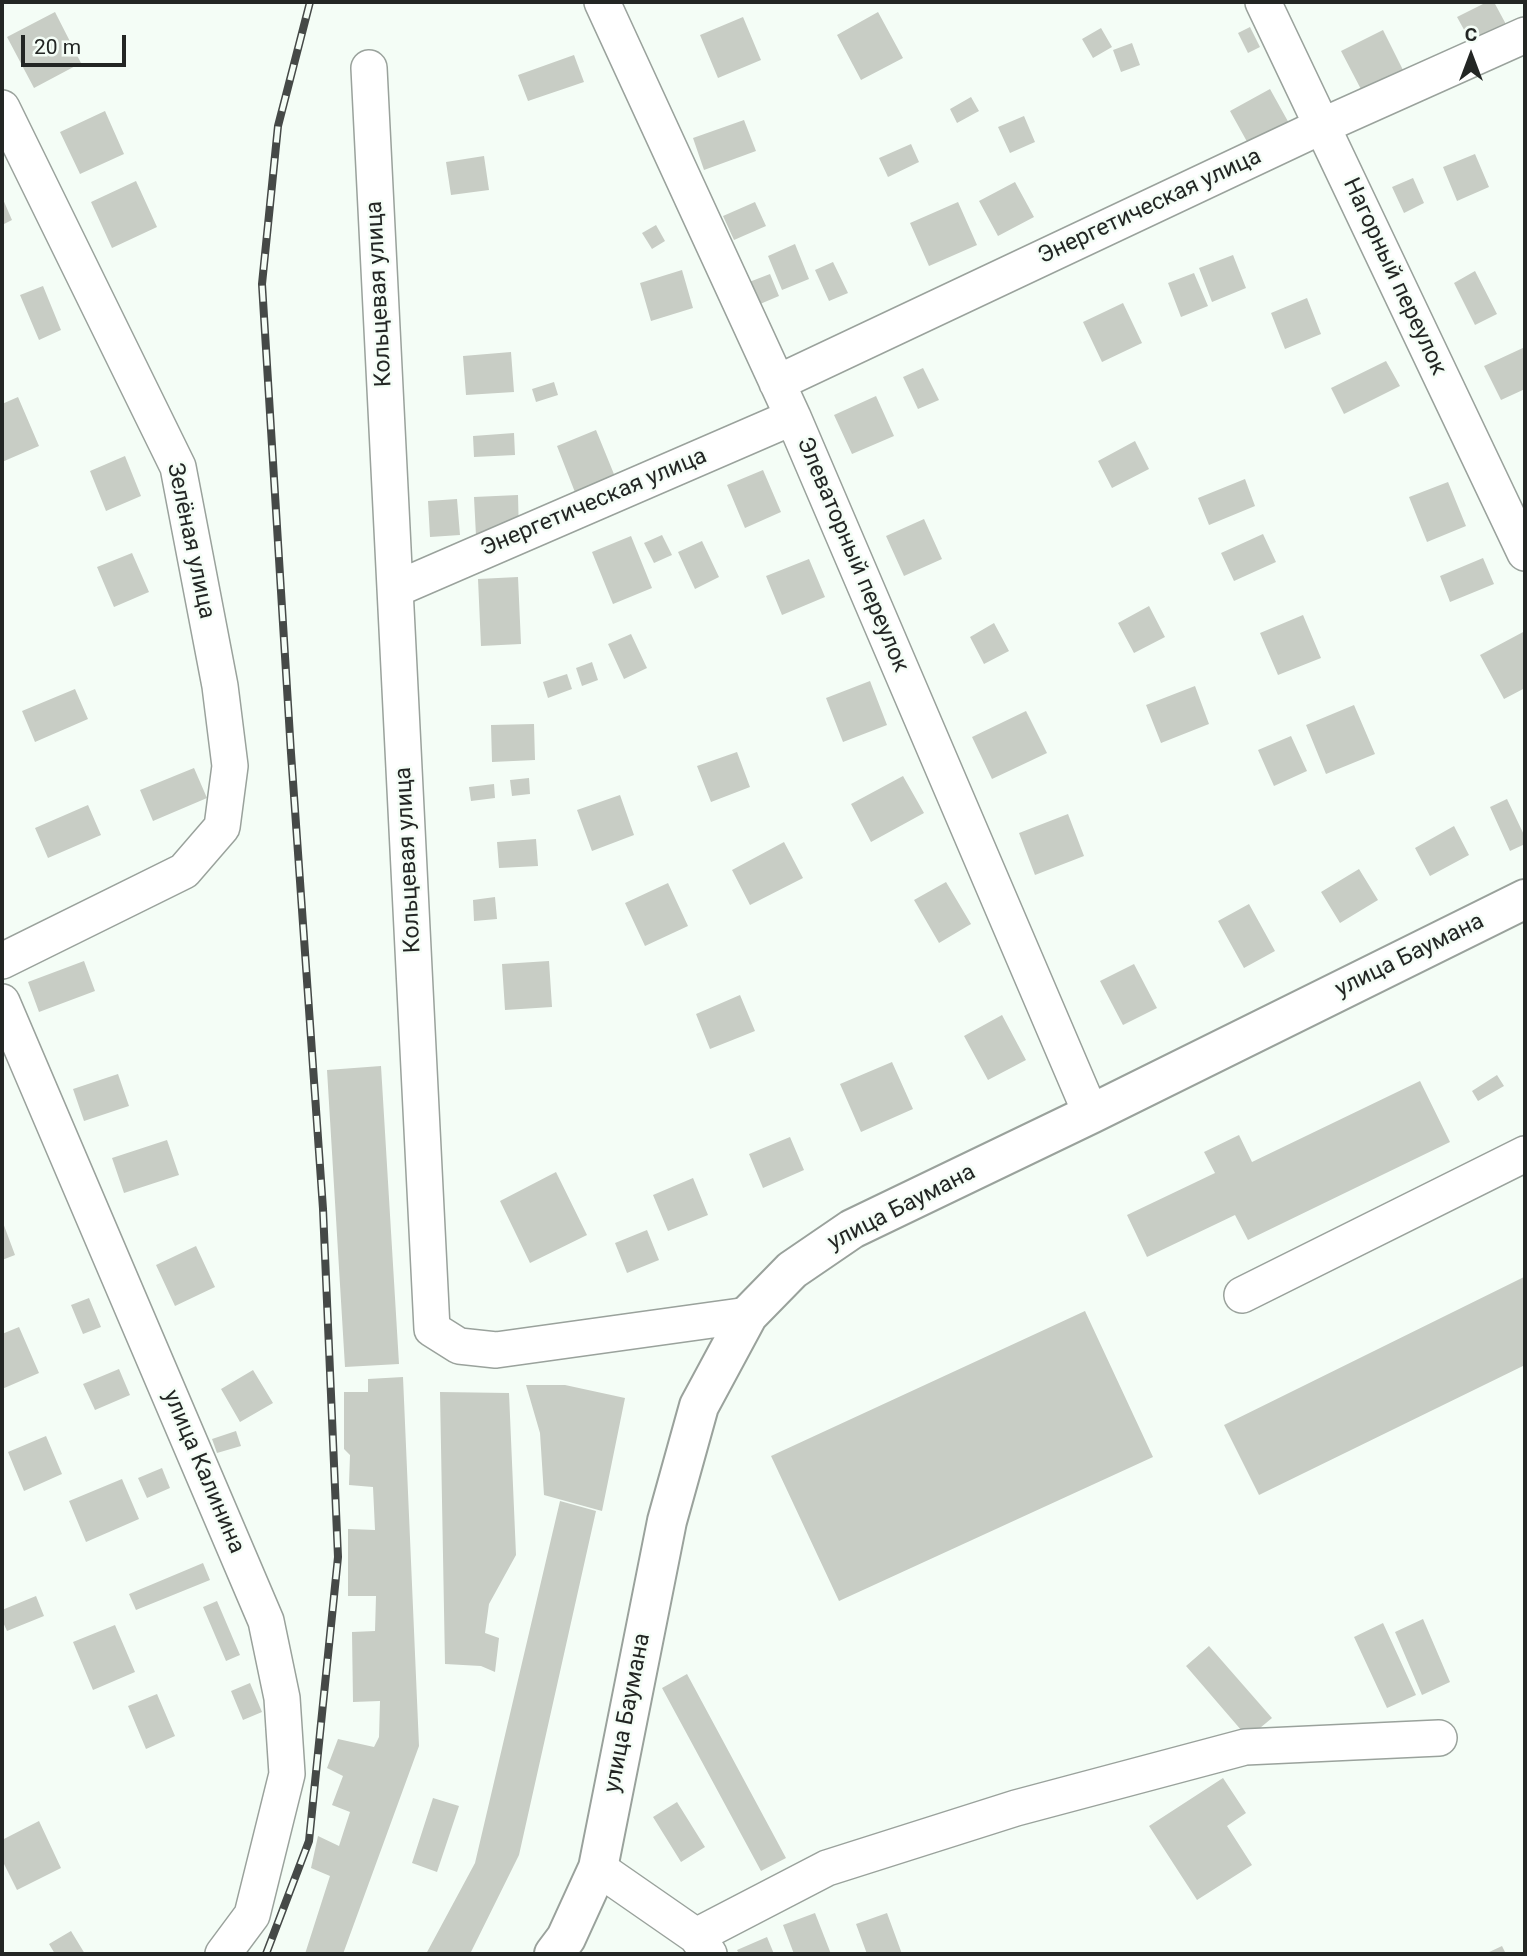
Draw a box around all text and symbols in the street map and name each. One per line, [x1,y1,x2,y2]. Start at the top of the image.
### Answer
scale bar [24,21,130,65]
north arrow [1436,21,1506,91]
text: С [1465,23,1477,46]
text: 20 m [34,35,81,59]
street label: Энергетическая улица [1034,143,1266,271]
street label: Нагорный переулок [1336,174,1452,380]
street label: Кольцевая улица [361,200,399,388]
street label: Элеваторный переулок [790,433,914,677]
street label: Энергетическая улица [477,443,711,563]
street label: Зелёная улица [160,461,220,621]
street label: Кольцевая улица [390,766,428,954]
street label: улица Баумана [1331,908,1489,1004]
street label: улица Баумана [824,1159,980,1257]
street label: улица Калинина [156,1386,250,1558]
street label: улица Баумана [599,1631,657,1795]

